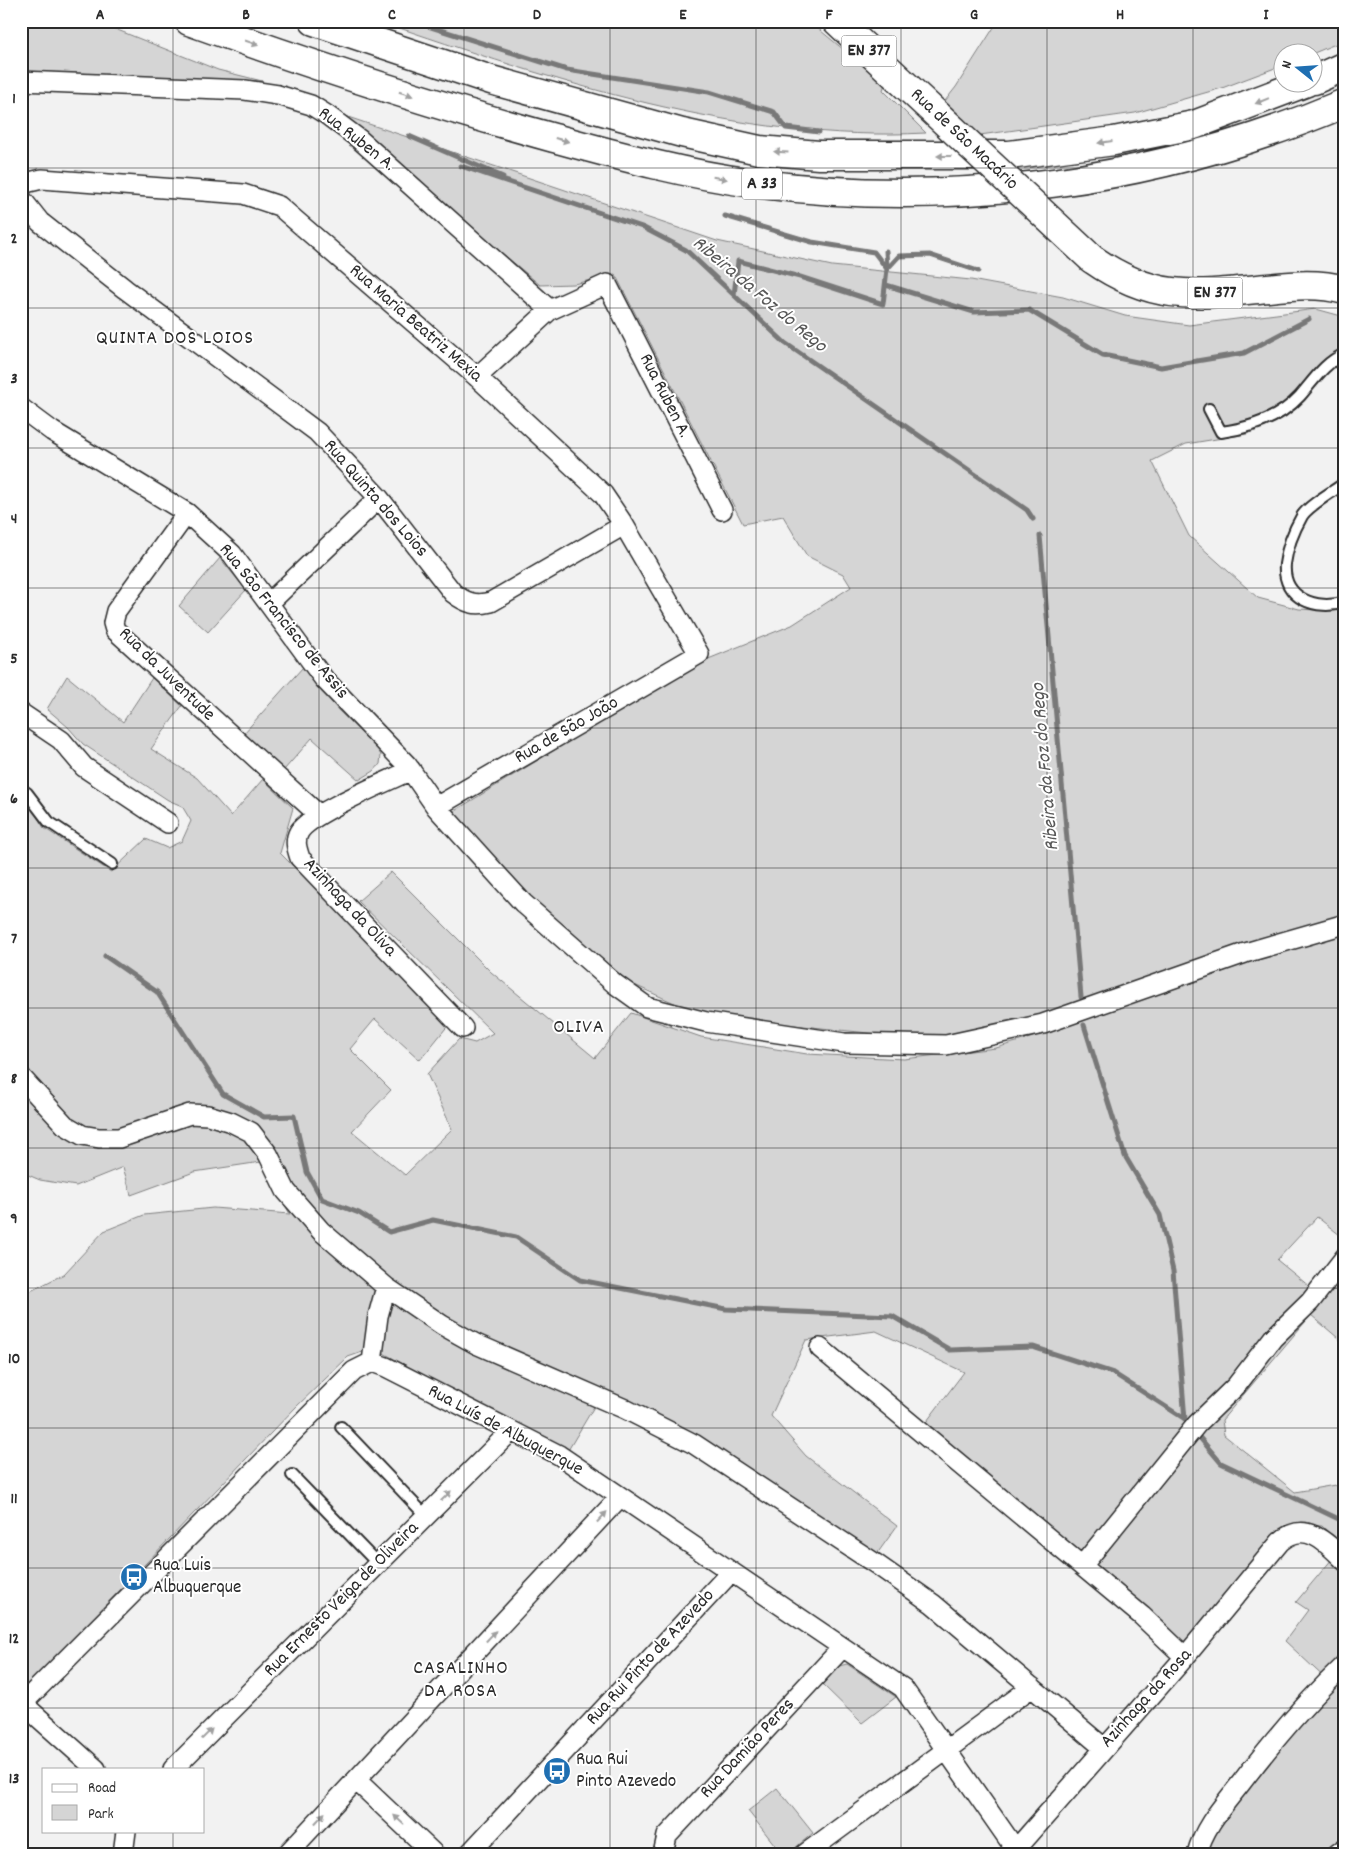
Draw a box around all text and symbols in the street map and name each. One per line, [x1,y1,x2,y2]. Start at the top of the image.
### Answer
text: A [96,4,105,27]
text: B [242,4,250,27]
text: C [388,4,396,27]
text: D [533,4,542,27]
text: E [679,4,687,27]
text: F [825,4,833,27]
text: G [970,4,978,27]
text: H [1116,4,1124,27]
text: I [1264,4,1270,27]
road number: EN 377 [842,36,896,66]
one-way arrow [245,39,260,47]
north arrow [1274,42,1324,92]
text: N [1277,58,1298,71]
street label: Rua de São Macário [904,82,1024,197]
text: 1 [12,88,16,111]
one-way arrow [399,90,414,98]
one-way arrow [1254,97,1269,105]
street label: Rua Ruben A. [312,101,400,179]
one-way arrow [555,136,570,144]
one-way arrow [1097,138,1113,146]
one-way arrow [773,148,789,156]
one-way arrow [935,152,951,160]
road number: A 33 [742,168,782,200]
one-way arrow [712,174,728,182]
text: 2 [11,228,18,251]
water label: Ribeira da Foz do Rego [686,230,833,361]
street label: Rua Maria Beatriz Mexia [342,258,488,390]
road number: EN 377 [1188,278,1242,308]
district label: QUINTA DOS LOIOS [96,325,254,353]
street label: Rua Ruben A. [631,349,697,443]
text: 3 [10,368,18,391]
street label: Rua Quinta dos Loios [316,434,434,564]
text: 4 [11,508,17,531]
street label: Rua São Francisco de Assis [212,538,354,706]
street label: Rua da Juventude [111,622,221,728]
text: 5 [10,648,18,671]
water label: Ribeira da Foz do Rego [1025,681,1067,852]
street label: Rua de São João [510,690,624,772]
text: 6 [10,788,18,811]
street label: Azinhaga da Oliva [296,852,403,964]
text: 7 [11,928,17,951]
district label: OLIVA [553,1014,605,1042]
text: 8 [11,1068,18,1091]
text: 9 [10,1208,18,1231]
text: 10 [8,1348,20,1371]
street label: Rua Luís de Albuquerque [423,1379,587,1483]
text: 11 [10,1488,18,1511]
one-way arrow [440,1490,452,1502]
one-way arrow [596,1511,608,1523]
street label: Rua Ernesto Veiga de Oliveira [258,1515,427,1684]
place label: Rua Luis Albuquerque [153,1553,241,1602]
bus stop icon: Rua Luis Albuquerque [119,1562,149,1592]
street label: Rua Rui Pinto de Azevedo [580,1584,722,1732]
text: 12 [9,1628,19,1651]
one-way arrow [485,1630,497,1642]
street label: Azinhaga da Rosa [1095,1642,1200,1755]
district label: CASALINHO DA ROSA [413,1655,509,1706]
street label: Rua Damião Peres [694,1693,802,1805]
one-way arrow [201,1728,213,1740]
place label: Rua Rui Pinto Azevedo [576,1747,676,1796]
bus stop icon: Rua Rui Pinto Azevedo [542,1756,572,1786]
text: 13 [9,1768,19,1791]
legend [42,1768,205,1832]
text: Road [88,1778,116,1800]
text: Park [88,1804,114,1826]
one-way arrow [314,1813,326,1825]
one-way arrow [393,1814,405,1826]

